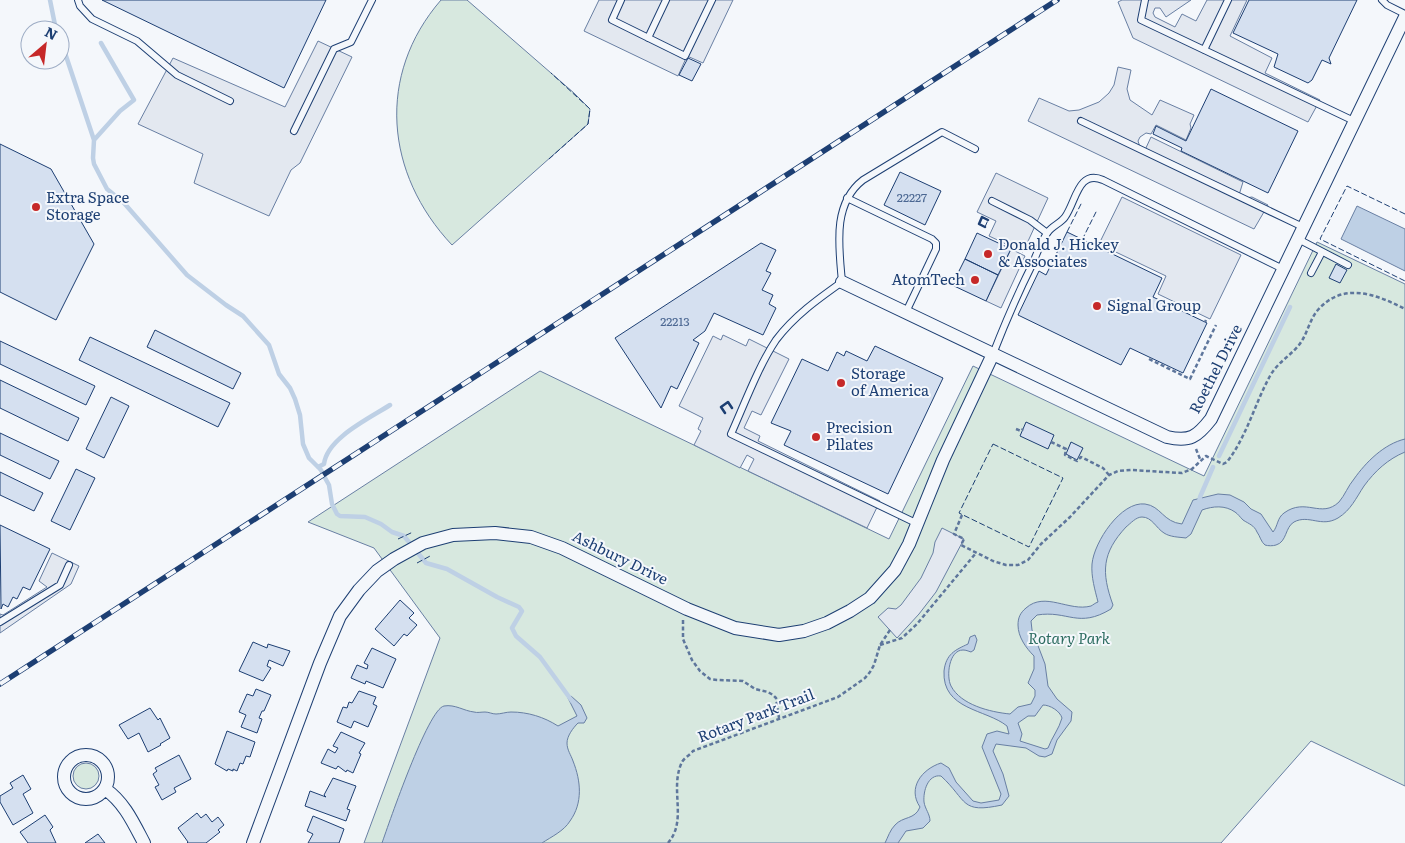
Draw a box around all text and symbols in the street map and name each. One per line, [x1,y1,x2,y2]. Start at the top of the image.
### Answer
north arrow [20,20,70,70]
text: N [42,21,62,44]
place label: Extra Space Storage [46,185,129,225]
house number: 22227 [897,188,927,206]
marker: Extra Space Storage [30,201,42,213]
place label: Donald J. Hickey & Associates [998,232,1119,272]
marker: Donald J. Hickey & Associates [982,248,994,260]
place label: AtomTech [891,267,965,290]
marker: AtomTech [969,274,981,286]
place label: Signal Group [1107,293,1201,316]
marker: Signal Group [1091,300,1103,312]
house number: 22213 [660,312,690,330]
street label: Roethel Drive [1182,319,1247,417]
place label: Storage of America [851,361,930,401]
marker: Storage of America [835,377,847,389]
place label: Precision Pilates [826,415,893,455]
marker: Precision Pilates [810,431,822,443]
street label: Ashbury Drive [569,524,673,590]
park label: Rotary Park [1028,626,1111,649]
street label: Rotary Park Trail [694,682,817,747]

